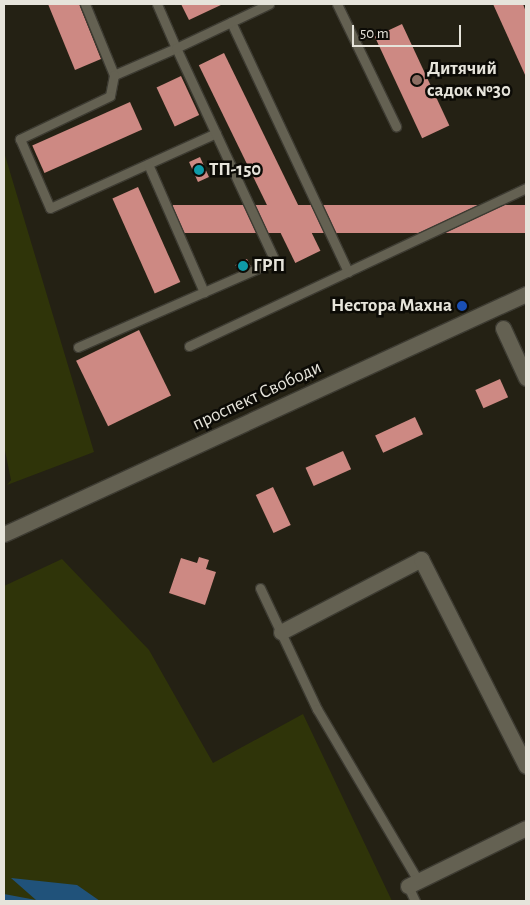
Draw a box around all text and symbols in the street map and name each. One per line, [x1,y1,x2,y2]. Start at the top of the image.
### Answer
scale bar [355,15,464,47]
text: 50 m [360,26,389,41]
place label: Дитячий садок №30 [427,58,511,102]
marker: Дитячий садок №30 [411,74,423,86]
place label: ТП-150 [209,159,261,181]
marker: ТП-150 [193,164,205,176]
place label: ГРП [253,255,285,277]
marker: ГРП [237,260,249,272]
place label: Нестора Махна [331,295,452,317]
marker: Нестора Махна [456,300,468,312]
street label: проспект Свободи [189,356,325,436]

